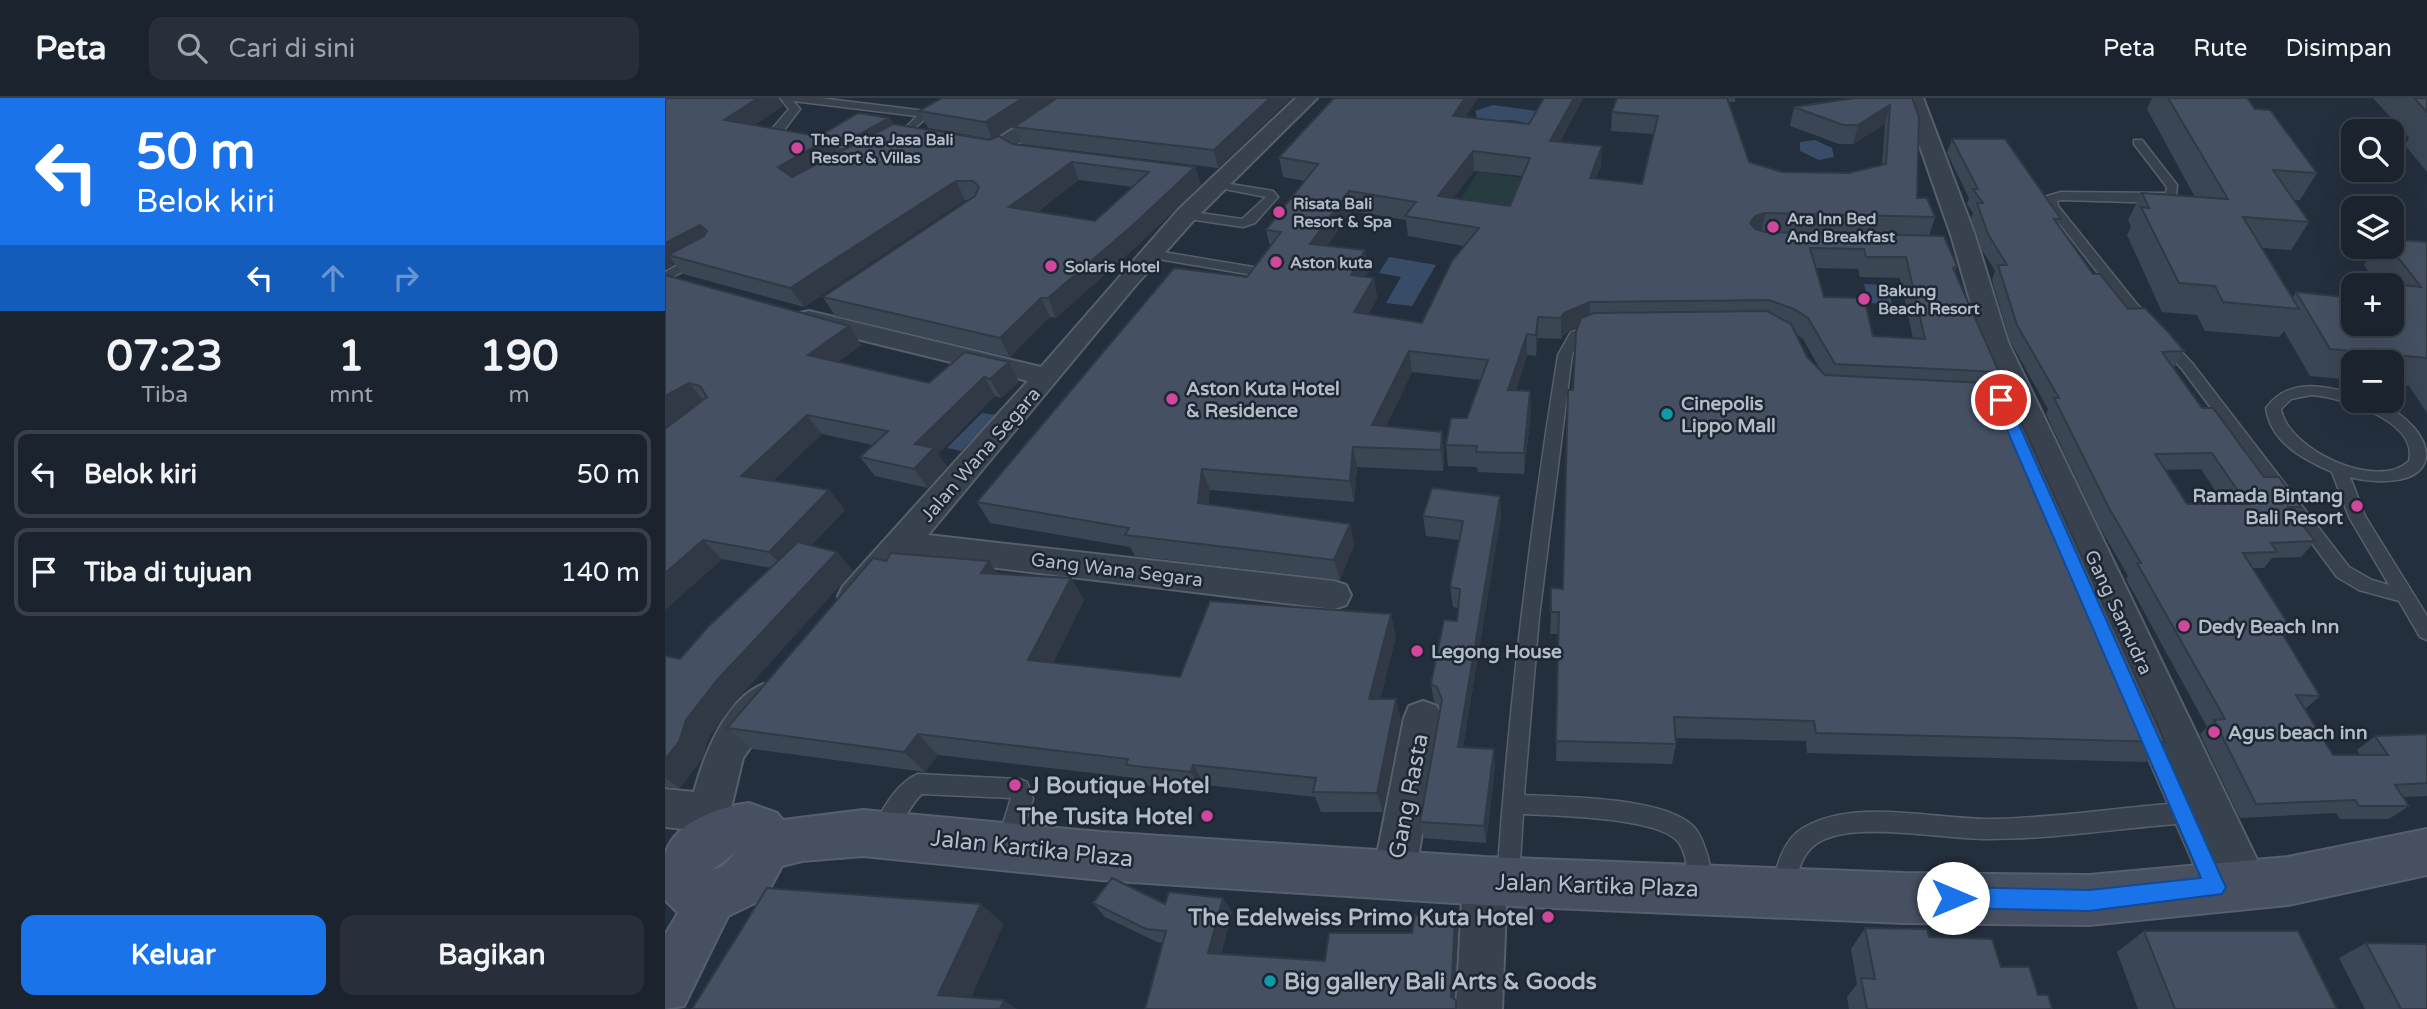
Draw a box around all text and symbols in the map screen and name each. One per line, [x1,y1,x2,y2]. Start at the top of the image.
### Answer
search box [149,17,639,80]
text: Peta [35,29,107,68]
icon: search [173,29,211,67]
text: Cari di sini [229,33,355,64]
text: Peta [2103,34,2155,63]
text: Rute [2193,34,2247,63]
text: Disimpan [2285,34,2392,63]
map controls [2341,119,2404,413]
button: search [2341,119,2404,182]
text: 50 m [136,123,255,182]
icon: left [21,126,112,217]
place label: The Patra Jasa Bali Resort & Villas [810,130,953,168]
marker: The Patra Jasa Bali Resort & Villas [789,140,805,156]
text: Belok kiri [136,183,275,221]
place label: Risata Bali Resort & Spa [1293,194,1392,232]
button: layers [2341,196,2404,259]
marker: Risata Bali Resort & Spa [1271,204,1287,220]
place label: Ara Inn Bed And Breakfast [1787,209,1896,247]
marker: Ara Inn Bed And Breakfast [1765,219,1781,235]
place label: Aston kuta [1290,253,1373,273]
marker: Aston kuta [1268,254,1284,270]
place label: Solaris Hotel [1065,257,1160,277]
marker: Solaris Hotel [1043,258,1059,274]
icon: left [241,259,279,297]
icon: ahead [314,259,352,297]
icon: right [387,259,425,297]
button: + [2341,273,2404,336]
place label: Bakung Beach Resort [1878,281,1980,319]
marker: Bakung Beach Resort [1856,291,1872,307]
text: 07:23 [106,331,223,382]
text: 1 [338,331,364,382]
text: 190 [479,331,559,382]
button: − [2341,350,2404,413]
pin [1971,370,2031,430]
place label: Aston Kuta Hotel & Residence [1186,378,1340,422]
text: Tiba [141,381,188,409]
text: mnt [329,381,373,409]
text: m [508,381,530,409]
icon: arrive [1982,381,2020,419]
street label: Jalan Wana Segara [916,383,1045,526]
marker: Aston Kuta Hotel & Residence [1164,391,1180,407]
place label: Cinepolis Lippo Mall [1681,393,1776,438]
marker: Cinepolis Lippo Mall [1659,406,1675,422]
icon: left [25,455,63,493]
text: Belok kiri [84,459,197,490]
text: 50 m [577,459,640,490]
place label: Ramada Bintang Bali Resort [2192,485,2344,529]
marker: Ramada Bintang Bali Resort [2349,498,2365,514]
street label: Gang Samudra [2080,547,2157,678]
street label: Gang Wana Segara [1030,549,1204,591]
icon: arrive [25,553,63,591]
text: Tiba di tujuan [84,557,252,588]
text: 140 m [560,557,640,588]
place label: Dedy Beach Inn [2198,616,2339,639]
marker: Dedy Beach Inn [2176,618,2192,634]
place label: Legong House [1431,641,1562,664]
marker: Legong House [1409,643,1425,659]
place label: Agus beach inn [2228,722,2368,745]
marker: Agus beach inn [2206,724,2222,740]
street label: Gang Rasta [1383,731,1435,861]
place label: J Boutique Hotel [1028,772,1210,800]
marker: J Boutique Hotel [1007,777,1023,793]
place label: The Tusita Hotel [1016,803,1193,831]
marker: The Tusita Hotel [1199,808,1215,824]
street label: Jalan Kartika Plaza [929,824,1135,874]
position arrow [1916,861,1990,935]
street label: Jalan Kartika Plaza [1495,868,1699,904]
place label: The Edelweiss Primo Kuta Hotel [1187,904,1534,932]
marker: The Edelweiss Primo Kuta Hotel [1540,909,1556,925]
button: Keluar [21,915,326,995]
button: Bagikan [340,915,644,995]
place label: Big gallery Bali Arts & Goods [1284,968,1597,996]
marker: Big gallery Bali Arts & Goods [1262,973,1278,989]

